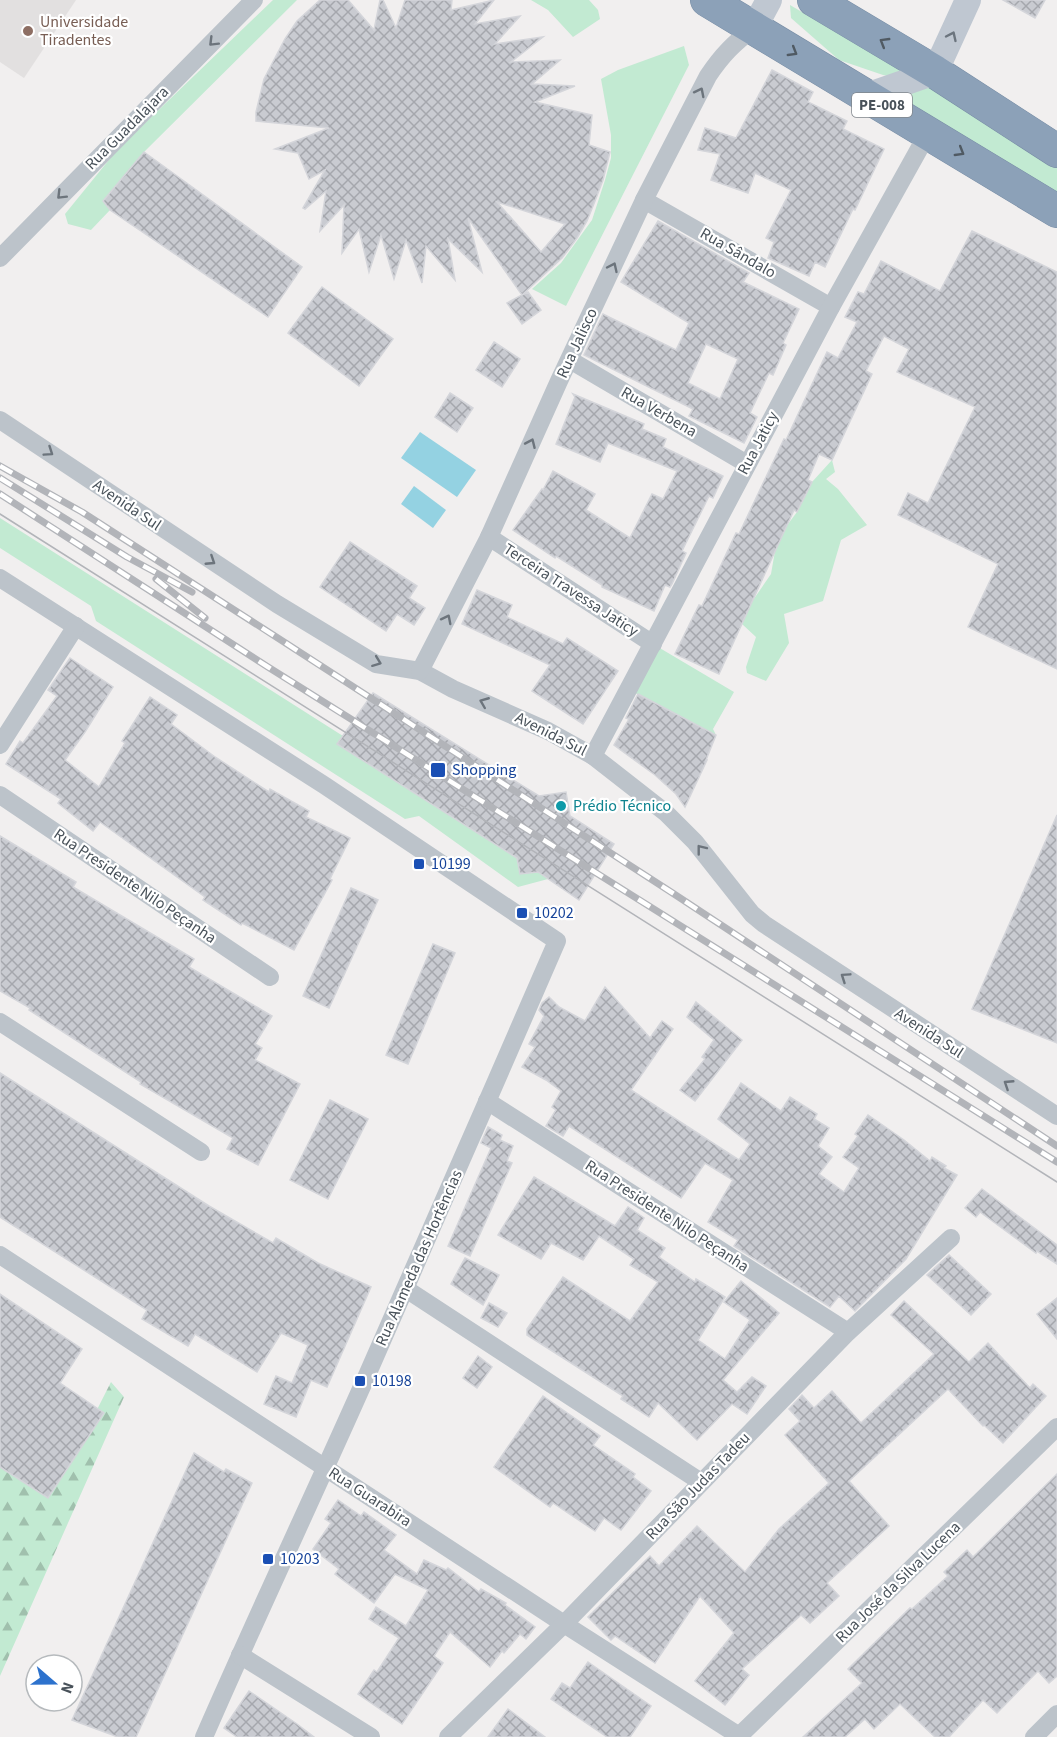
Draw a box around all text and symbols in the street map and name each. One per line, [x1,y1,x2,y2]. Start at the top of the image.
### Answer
place label: Universidade Tiradentes [40,11,128,51]
marker: Universidade Tiradentes [21,24,35,38]
one-way arrow [944,31,956,42]
one-way arrow [209,35,220,45]
one-way arrow [880,37,890,49]
one-way arrow [787,44,797,56]
street label: Rua Guadalajara [80,81,174,175]
one-way arrow [693,88,704,98]
road number: PE-008 [852,93,912,117]
one-way arrow [954,145,964,157]
one-way arrow [57,187,68,198]
street label: Rua Sândalo [696,222,780,284]
one-way arrow [606,262,618,273]
street label: Rua Jalisco [551,304,603,382]
street label: Rua Verbena [617,381,701,443]
street label: Rua Jaticy [732,407,784,479]
one-way arrow [523,439,535,450]
one-way arrow [42,445,53,456]
street label: Avenida Sul [88,474,166,536]
street label: Terceira Travessa Jaticy [499,538,643,642]
one-way arrow [205,553,215,565]
one-way arrow [439,615,451,626]
one-way arrow [370,655,381,667]
one-way arrow [479,697,490,709]
street label: Avenida Sul [511,706,591,762]
place label: Shopping [452,759,516,781]
marker: Shopping [429,761,447,779]
place label: Prédio Técnico [573,795,671,817]
marker: Prédio Técnico [554,799,568,813]
street label: Rua Presidente Nilo Peçanha [49,823,221,949]
one-way arrow [697,845,708,856]
place label: 10199 [431,853,471,875]
marker: 10199 [412,857,426,871]
place label: 10202 [534,902,574,924]
marker: 10202 [515,906,529,920]
one-way arrow [841,973,851,985]
street label: Avenida Sul [890,1003,968,1063]
one-way arrow [1004,1080,1014,1092]
street label: Rua Presidente Nilo Peçanha [581,1155,753,1277]
street label: Rua Alameda das Hortências [370,1166,468,1350]
place label: 10198 [372,1370,412,1392]
marker: 10198 [353,1374,367,1388]
street label: Rua São Judas Tadeu [641,1427,755,1545]
street label: Rua Guarabira [324,1462,416,1532]
street label: Rua José da Silva Lucena [831,1516,965,1648]
place label: 10203 [280,1548,320,1570]
marker: 10203 [261,1552,275,1566]
north arrow [24,1653,84,1713]
text: N [55,1679,79,1697]

